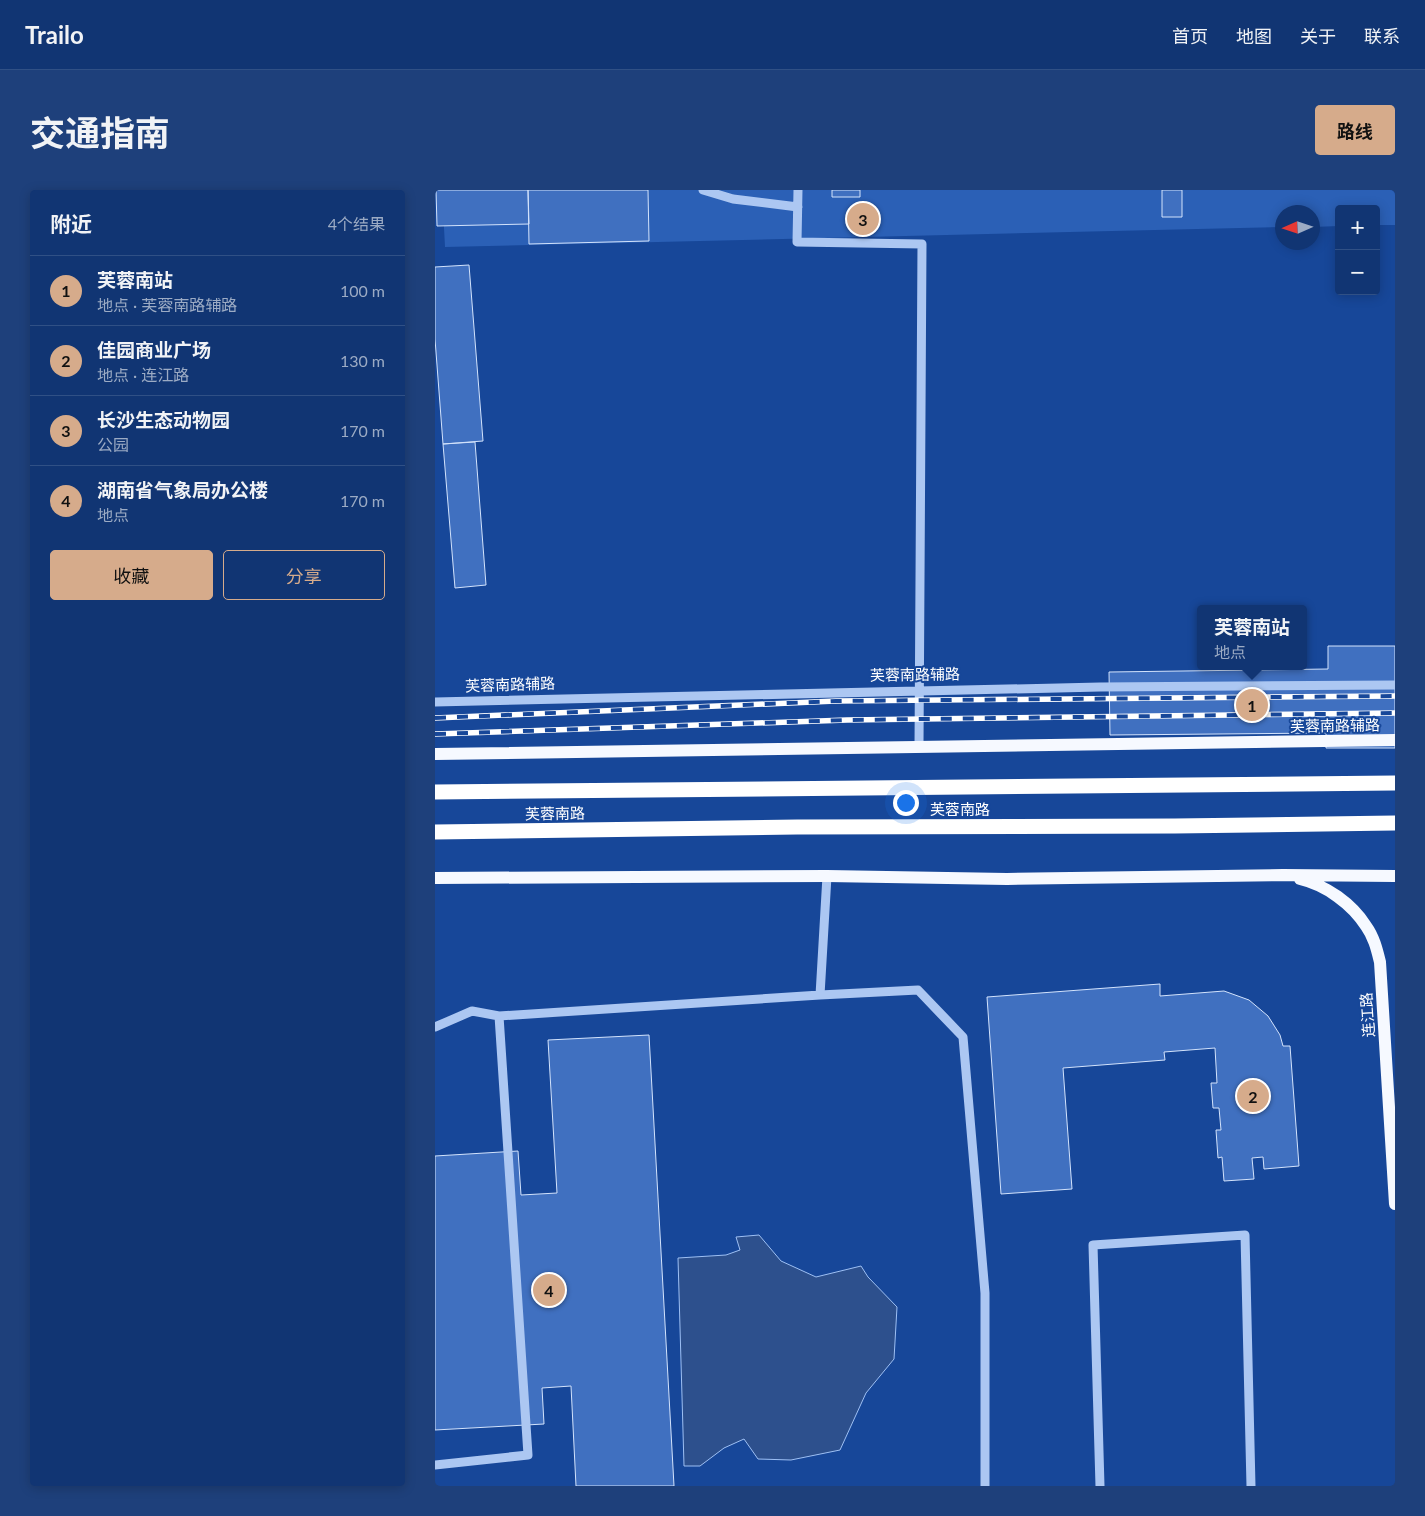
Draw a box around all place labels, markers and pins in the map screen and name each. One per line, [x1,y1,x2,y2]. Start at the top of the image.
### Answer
pin: 3 [847,200,879,238]
pin: 1 [1236,686,1268,724]
pin: 2 [1237,1077,1269,1115]
pin: 4 [533,1271,565,1309]

